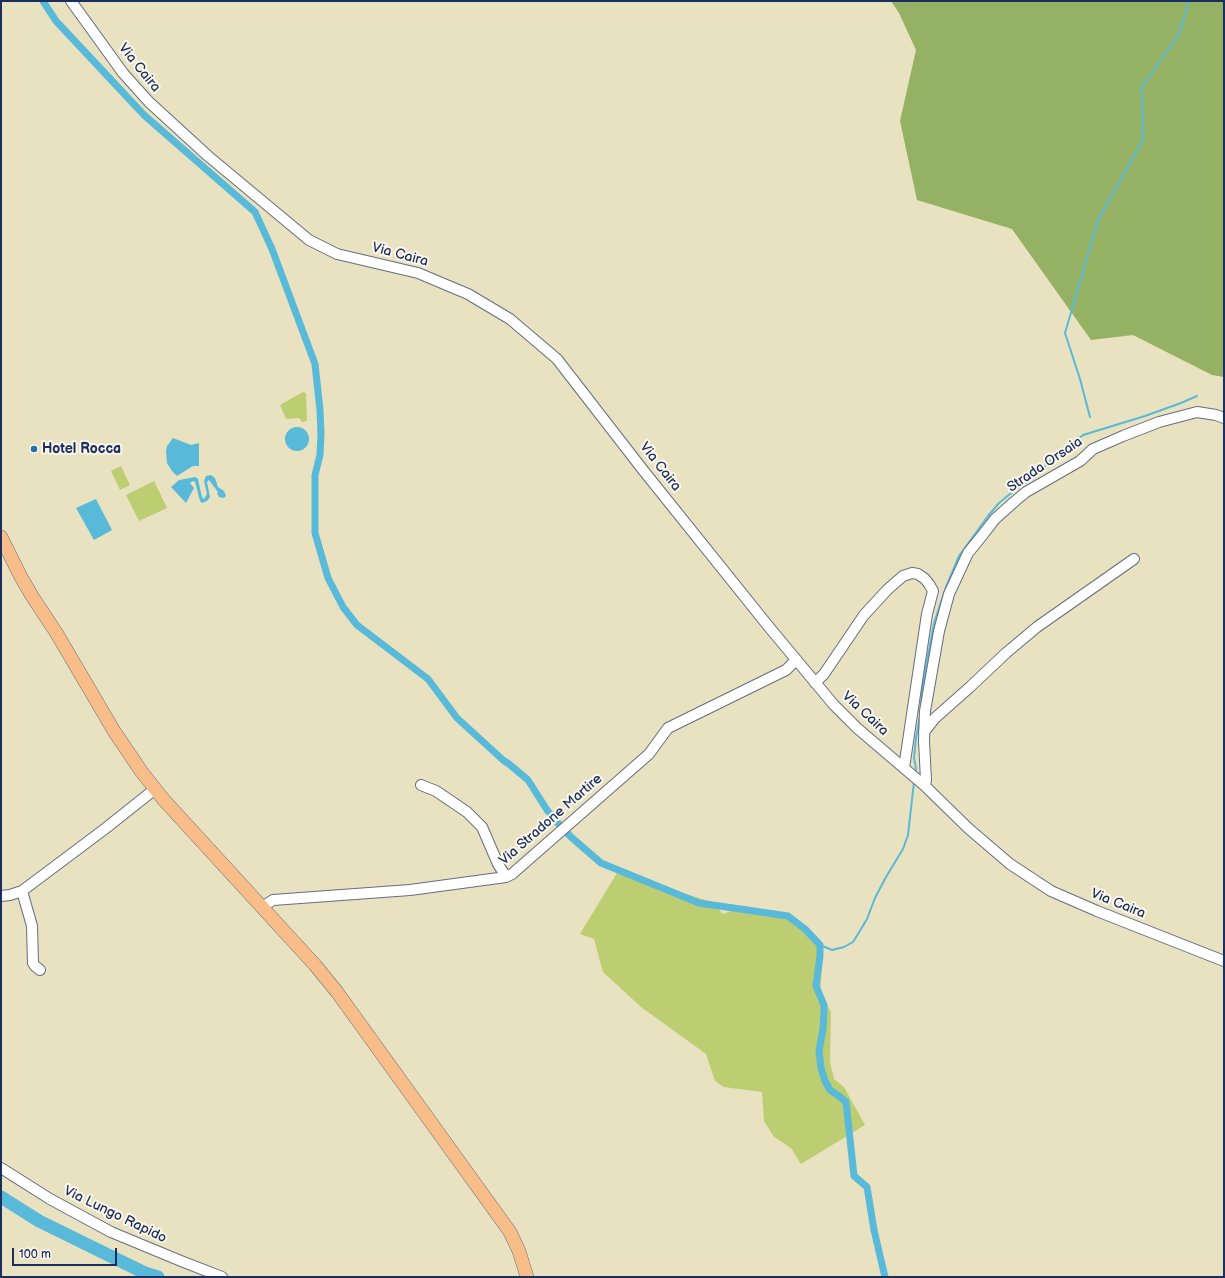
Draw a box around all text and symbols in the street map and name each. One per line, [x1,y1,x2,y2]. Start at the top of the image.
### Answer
street label: Via Caira [114,40,164,96]
street label: Via Caira [370,239,430,271]
street label: Strada Orsaia [1004,434,1086,496]
street label: Via Caira [636,439,684,495]
place label: Hotel Rocca [42,441,121,457]
marker: Hotel Rocca [29,444,39,454]
street label: Via Caira [838,688,892,740]
street label: Via Stradone Martire [496,771,606,869]
street label: Via Caira [1088,885,1148,923]
street label: Via Lungo Rapido [61,1183,169,1247]
scale bar [14,1240,119,1266]
text: 100 m [19,1247,51,1262]

